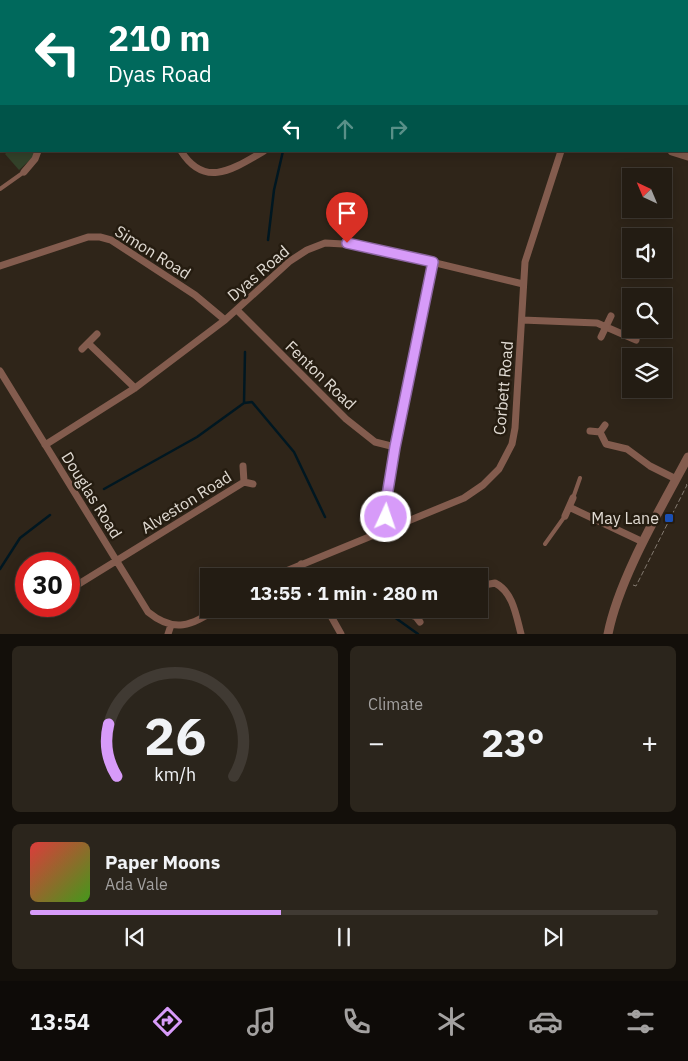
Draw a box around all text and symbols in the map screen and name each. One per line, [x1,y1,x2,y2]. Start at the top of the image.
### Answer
text: 210 m [108,15,211,61]
icon: left [25,20,90,85]
text: Dyas Road [108,59,212,88]
icon: left [278,115,306,143]
icon: ahead [331,115,359,143]
icon: right [384,115,412,143]
north arrow [622,168,672,218]
map controls [622,168,672,398]
pin [326,192,368,243]
icon: arrive [333,199,361,227]
street label: Simon Road [111,221,195,283]
button: sound [622,228,672,278]
street label: Dyas Road [223,241,293,305]
button: search [622,288,672,338]
street label: Fenton Road [281,336,361,414]
street label: Corbett Road [489,340,517,436]
button: layers [622,348,672,398]
street label: Douglas Road [57,448,127,542]
street label: Alveston Road [137,466,235,538]
position arrow [359,490,411,542]
place label: May Lane [591,508,659,528]
marker: May Lane [663,512,675,524]
speed limit sign: 30 [15,552,80,617]
text: 13:55 · 1 min · 280 m [250,581,438,605]
text: Climate [368,694,423,714]
text: 26 [144,702,206,769]
text: 23° [481,718,545,767]
text: − [368,724,385,761]
text: + [641,724,658,761]
text: km/h [154,763,196,786]
text: Paper Moons [105,850,220,874]
text: Ada Vale [105,874,168,894]
icon: previous [121,923,149,951]
icon: pause [330,923,358,951]
icon: next [539,923,567,951]
icon: directions [150,1004,185,1039]
icon: music [244,1004,279,1039]
icon: phone [339,1004,374,1039]
icon: climate [434,1004,469,1039]
icon: car [528,1004,563,1039]
icon: filters [623,1004,658,1039]
text: 13:54 [30,1007,90,1036]

